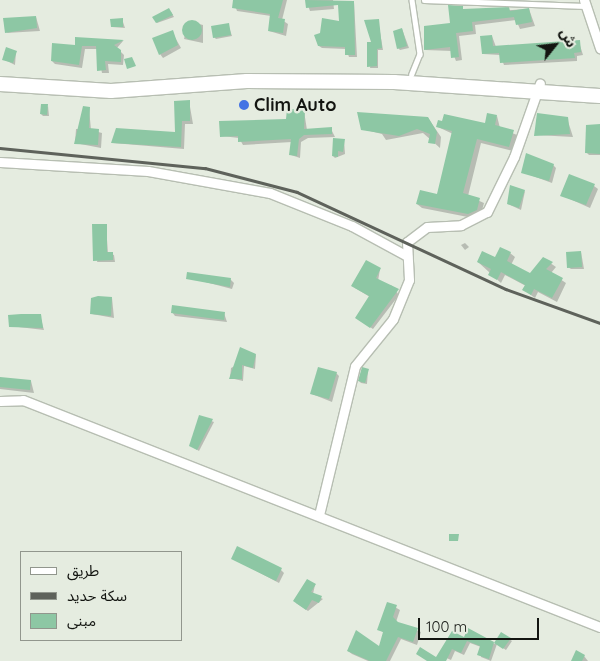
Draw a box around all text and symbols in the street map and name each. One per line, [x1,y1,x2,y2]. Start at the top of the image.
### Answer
north arrow [530,20,580,70]
text: ش [556,25,581,50]
place label: Clim Auto [254,94,336,116]
marker: Clim Auto [238,99,250,111]
legend [20,551,182,641]
text: طريق [67,561,99,580]
text: سكة حديد [67,586,127,605]
scale bar [420,608,541,640]
text: مبنى [67,611,96,630]
text: 100 m [426,617,467,636]

